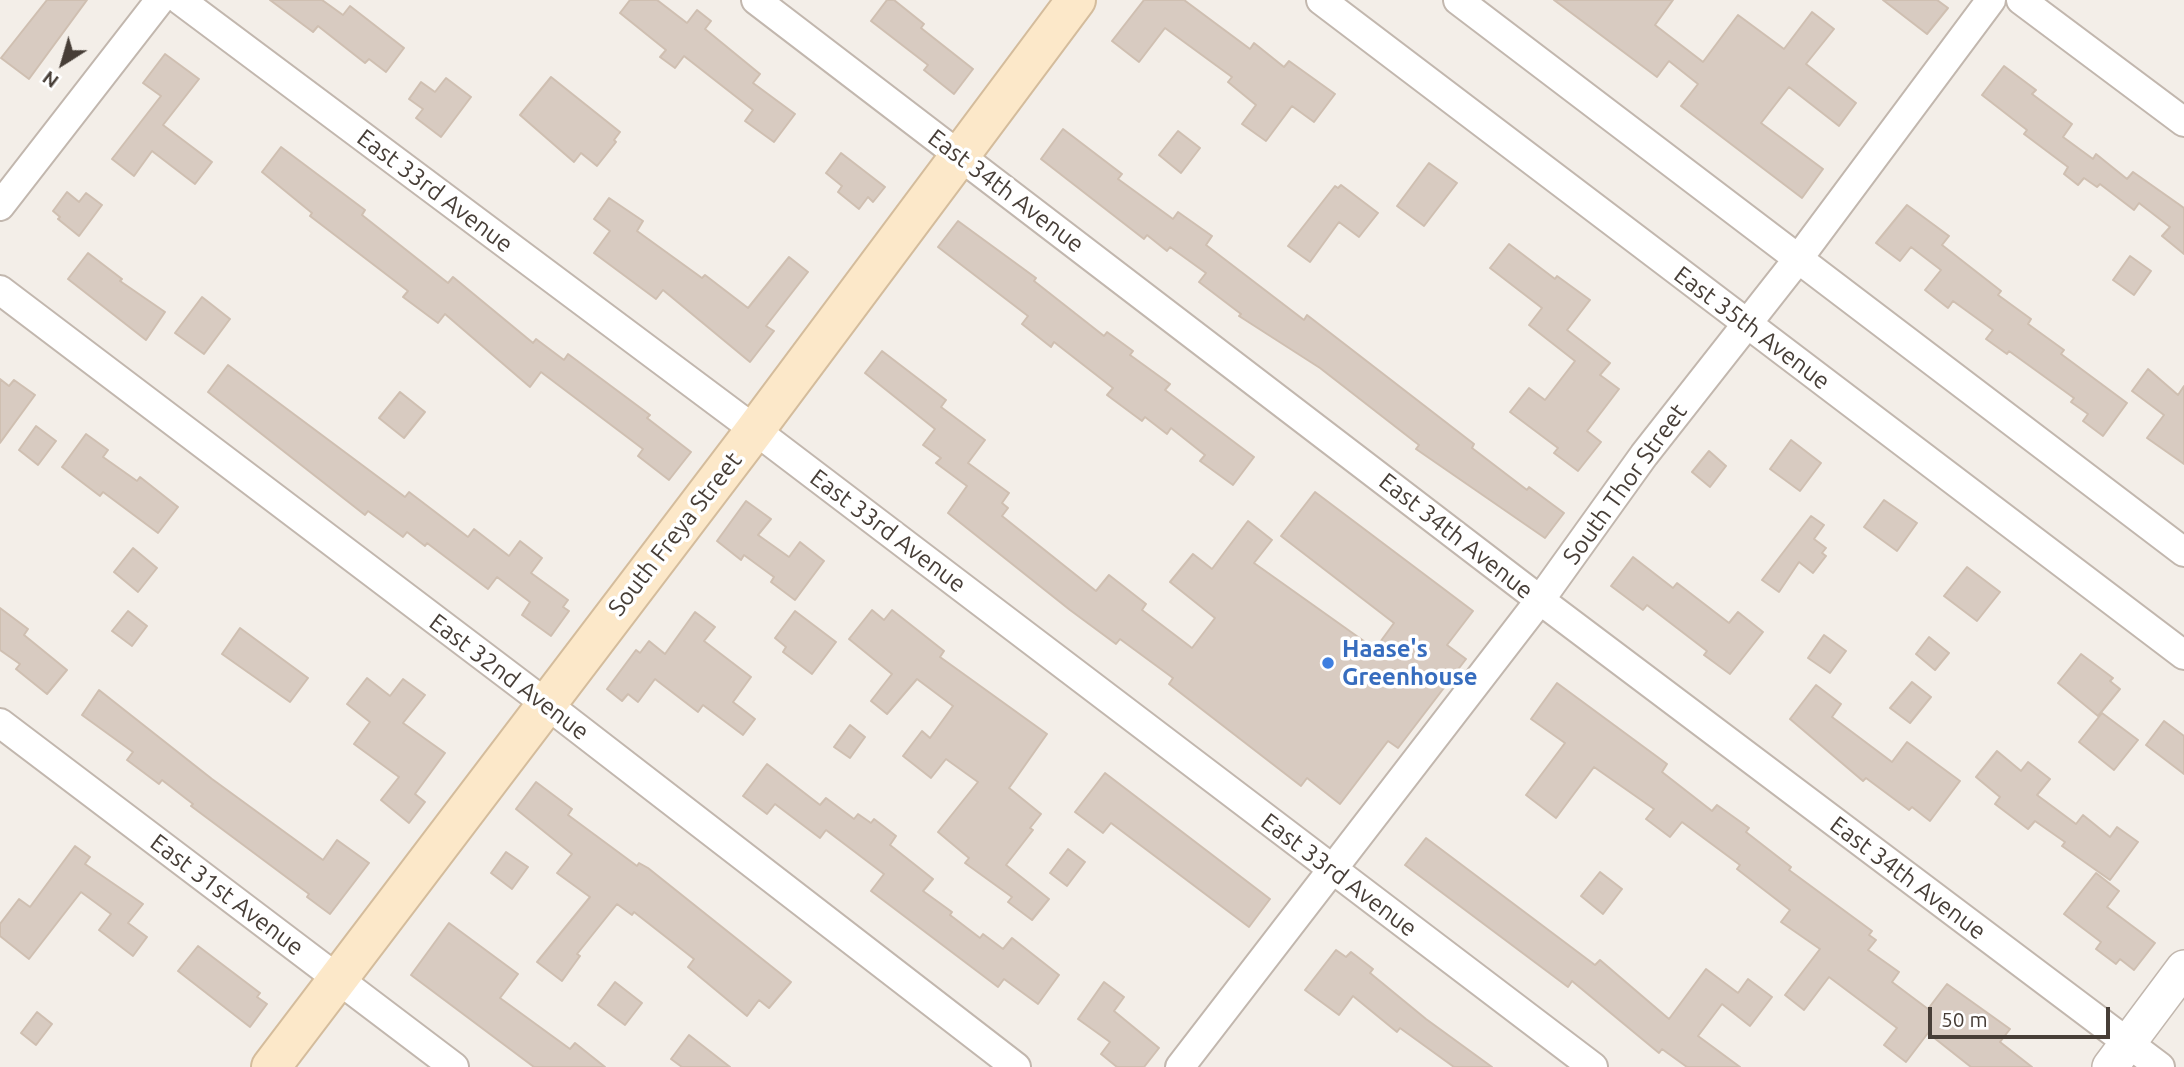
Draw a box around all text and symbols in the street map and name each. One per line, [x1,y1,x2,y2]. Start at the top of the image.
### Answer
north arrow [28,28,98,98]
text: N [38,67,63,93]
street label: East 33rd Avenue [351,123,519,259]
street label: East 34th Avenue [922,123,1090,259]
street label: East 35th Avenue [1668,260,1836,396]
street label: South Thor Street [1557,398,1693,570]
street label: South Freya Street [602,446,748,622]
street label: East 33rd Avenue [804,463,972,599]
street label: East 34th Avenue [1373,467,1539,605]
street label: East 32nd Avenue [424,608,594,746]
place label: Haase's Greenhouse [1342,635,1478,691]
marker: Haase's Greenhouse [1320,655,1336,671]
street label: East 33rd Avenue [1255,807,1423,943]
street label: East 34th Avenue [1824,810,1992,946]
street label: East 31st Avenue [145,828,309,962]
scale bar [1932,993,2114,1038]
text: 50 m [1941,1007,1988,1031]

